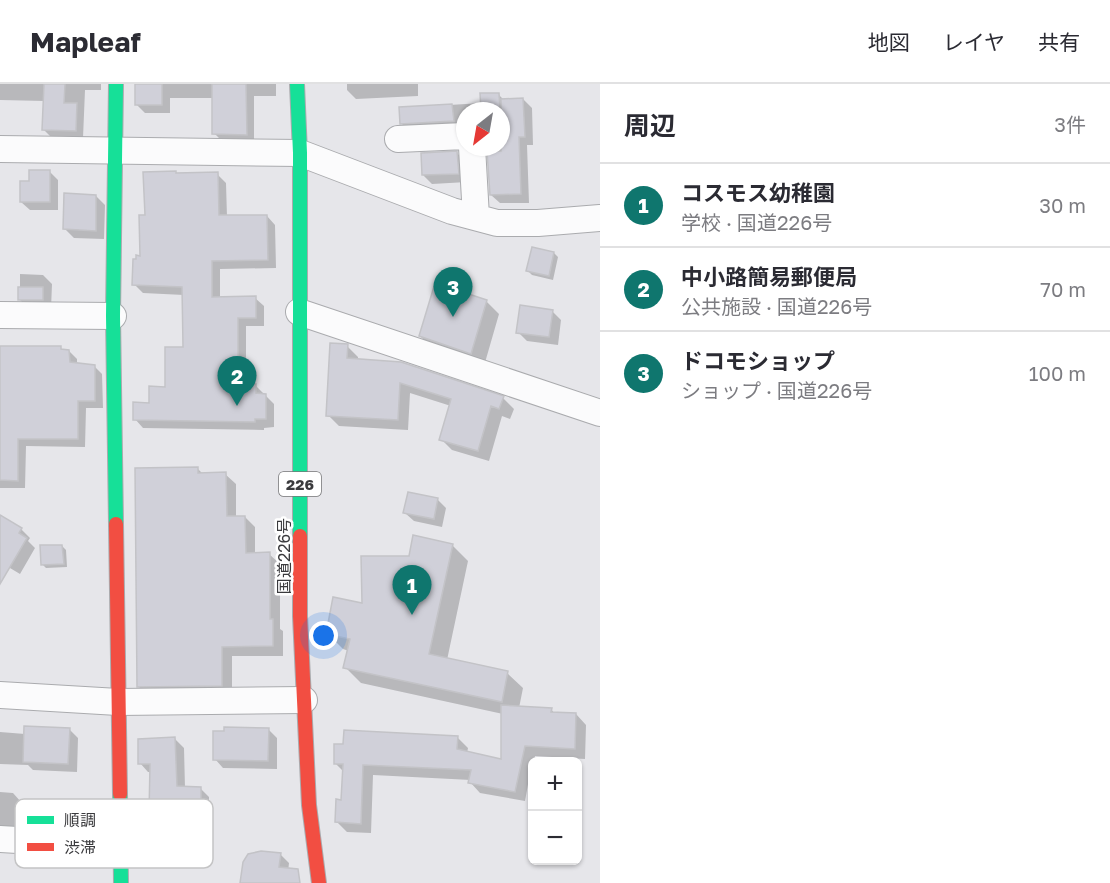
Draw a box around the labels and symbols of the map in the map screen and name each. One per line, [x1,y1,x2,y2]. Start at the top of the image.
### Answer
north arrow [456,102,510,156]
pin: 3 [434,268,472,317]
pin: 2 [218,356,256,406]
road number: 226 [279,472,321,496]
street label: 国道226号 [274,518,294,594]
pin: 1 [392,566,432,615]
your location [309,621,338,650]
legend [15,799,213,868]
text: 順調 [64,810,96,830]
text: 渋滞 [64,837,96,857]

